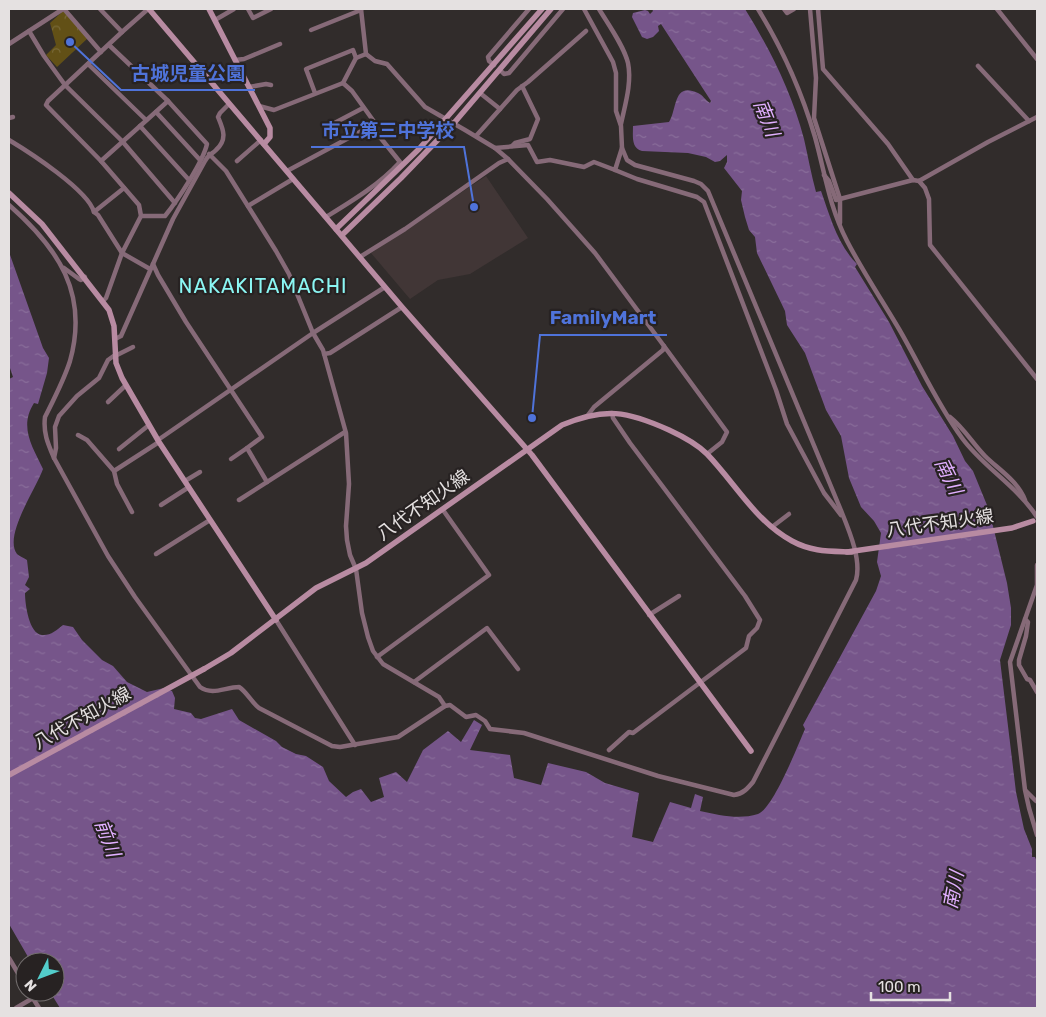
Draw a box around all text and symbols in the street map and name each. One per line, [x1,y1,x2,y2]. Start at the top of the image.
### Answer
callout: 古城児童公園 [121,56,255,90]
text: 古城児童公園 [131,62,245,85]
water label: 南川 [749,96,785,142]
callout: 市立第三中学校 [311,113,464,147]
text: 市立第三中学校 [321,119,455,142]
district label: NAKAKITAMACHI [179,274,347,298]
callout: FamilyMart [540,301,667,335]
text: FamilyMart [550,306,656,329]
water label: 南川 [930,454,968,500]
street label: 八代不知火線 [372,465,474,545]
street label: 八代不知火線 [885,505,995,541]
street label: 八代不知火線 [29,682,135,754]
water label: 前川 [90,816,126,862]
water label: 南川 [939,867,969,911]
north arrow [15,952,65,1002]
scale bar [871,970,950,1002]
text: N [21,976,40,995]
text: 100 m [878,978,920,996]

